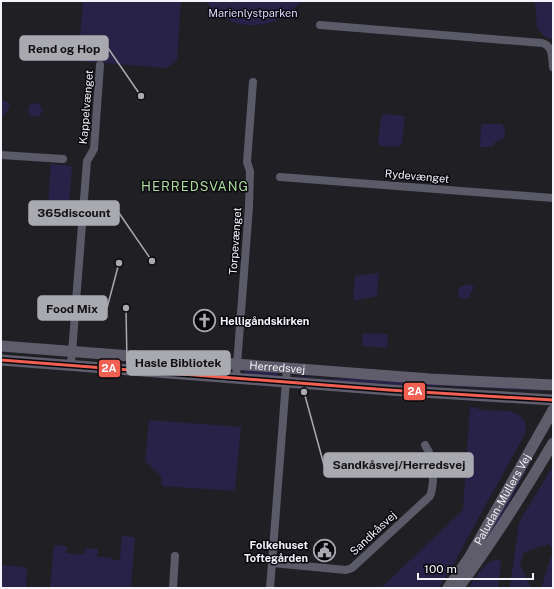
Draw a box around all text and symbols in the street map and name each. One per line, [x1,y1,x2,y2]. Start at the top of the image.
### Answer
park label: Marienlystparken [208,7,298,19]
callout: Rend og Hop [20,36,108,60]
text: Rend og Hop [28,42,100,56]
street label: Kappelvænget [77,69,95,145]
street label: Rydevænget [384,167,450,185]
district label: HERREDSVANG [141,179,249,194]
callout: 365discount [29,201,119,225]
text: 365discount [37,206,111,220]
street label: Torpevænget [227,207,243,275]
callout: Food Mix [38,296,107,320]
text: Food Mix [46,302,98,316]
church icon: Helligåndskirken [192,308,218,334]
place label: Helligåndskirken [220,315,309,327]
callout: Hasle Bibliotek [127,351,230,375]
text: Hasle Bibliotek [135,356,221,370]
line badge: 2A [98,359,121,378]
street label: Herredsvej [249,359,306,375]
text: 2A [102,362,116,374]
line badge: 2A [403,382,426,401]
text: 2A [408,385,422,397]
street label: Paludan-Müllers Vej [472,452,533,547]
callout: Sandkåsvej/Herredsvej [324,453,473,477]
text: Sandkåsvej/Herredsvej [332,458,466,472]
street label: Sandkåsvej [347,509,399,557]
public building icon: Folkehuset Toftegården [311,538,337,564]
place label: Folkehuset Toftegården [244,539,308,564]
scale bar [418,555,533,581]
text: 100 m [424,562,457,576]

